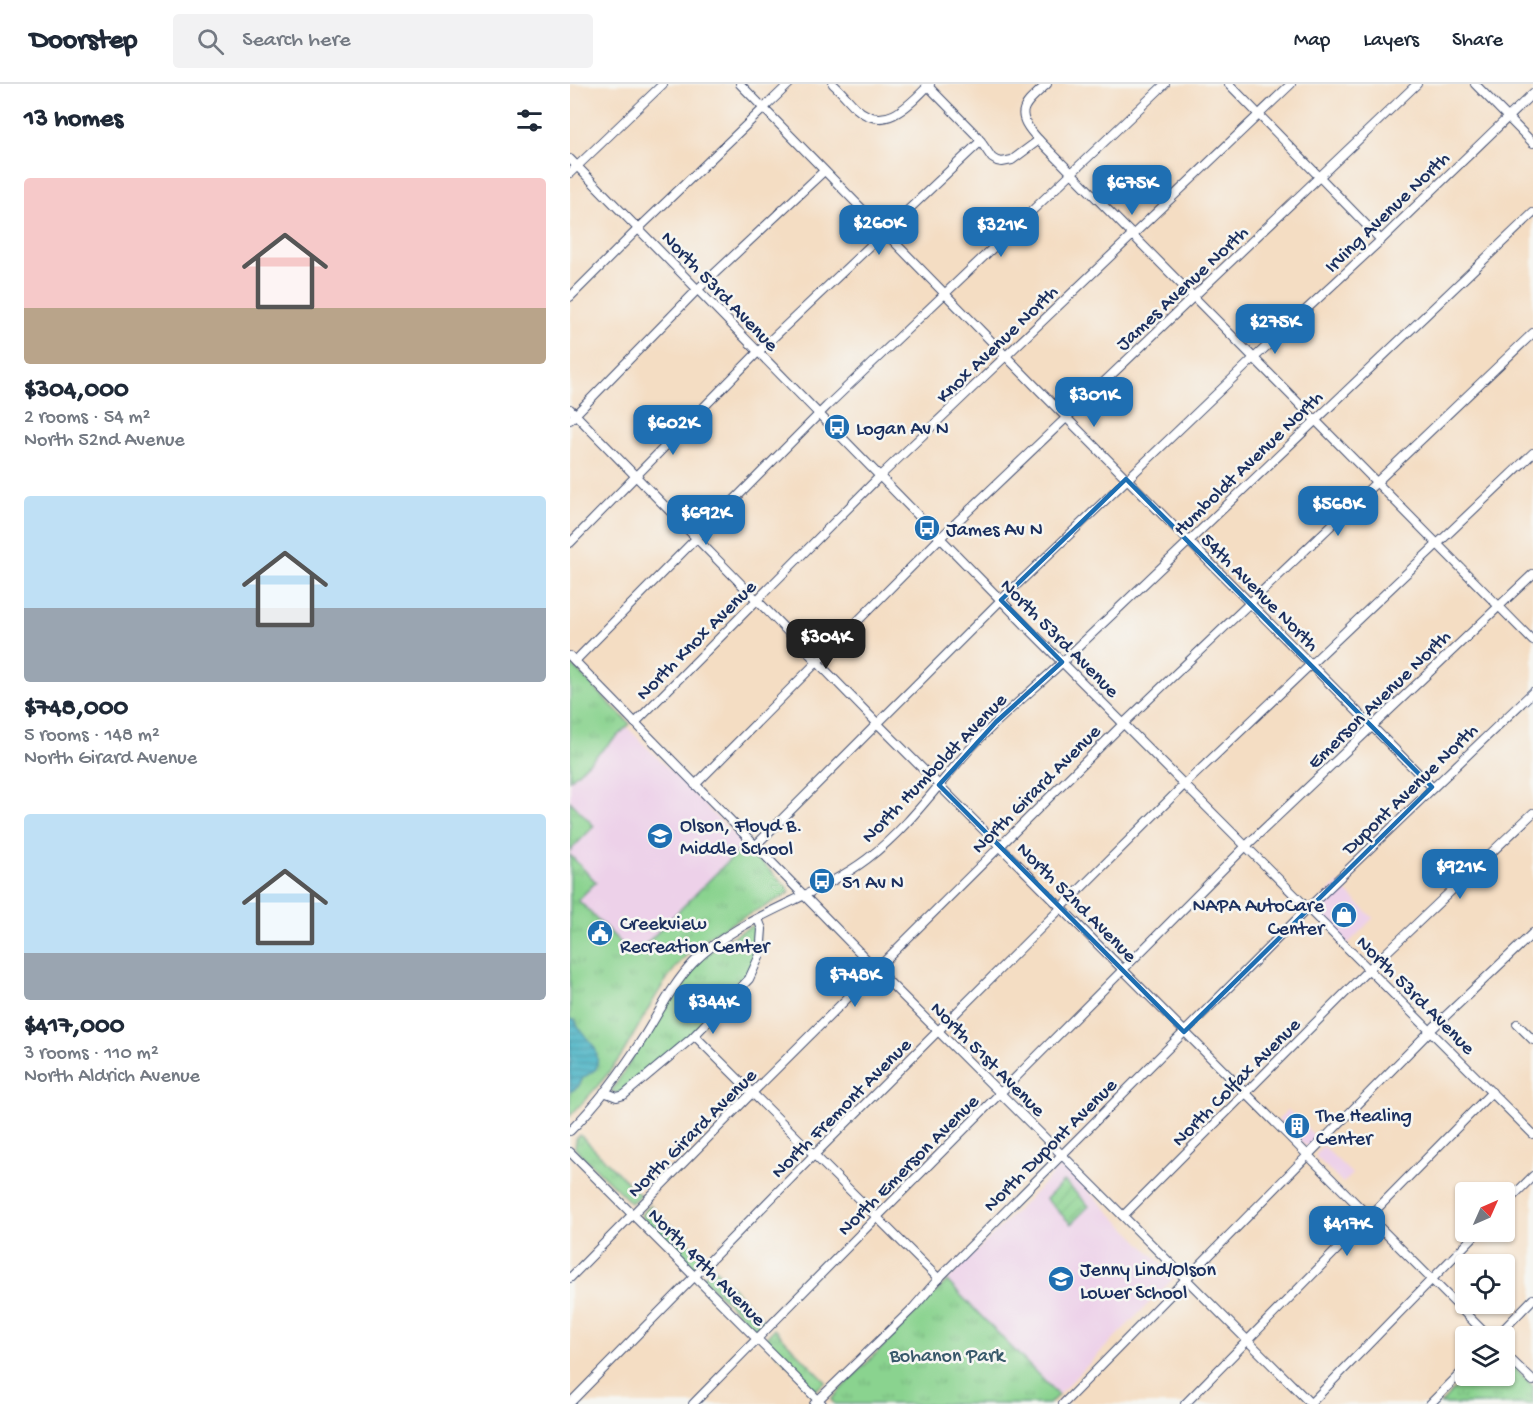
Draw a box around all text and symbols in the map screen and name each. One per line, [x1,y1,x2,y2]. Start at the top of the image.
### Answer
search box [173,14,593,68]
text: Doorstep [30,25,137,58]
icon: search [194,25,227,58]
text: Search here [242,28,351,54]
text: Map [1294,29,1330,54]
text: Layers [1363,29,1419,54]
text: Share [1452,29,1503,54]
icon: filters [513,104,546,137]
text: 13 homes [24,105,123,136]
street label: Irving Avenue North [1321,148,1456,279]
pin: $675K [1090,165,1174,216]
text: $675K [1106,173,1158,196]
pin: $260K [837,205,921,256]
pin: $321K [959,207,1043,258]
text: $260K [853,213,905,236]
text: $321K [977,215,1025,238]
icon: home [231,217,339,325]
street label: James Avenue North [1112,222,1255,357]
street label: North 53rd Avenue [655,227,782,358]
street label: Knox Avenue North [933,281,1064,410]
pin: $275K [1233,304,1317,355]
text: $275K [1250,312,1300,335]
text: $304,000 [24,376,129,407]
pin: $301K [1052,377,1136,428]
text: $301K [1069,385,1119,408]
street label: Humboldt Avenue North [1170,387,1329,542]
pin: $602K [631,405,715,456]
text: 2 rooms · 54 m² [24,407,151,430]
bus stop icon: Logan Av N [822,412,852,442]
text: $602K [647,413,699,436]
place label: Logan Av N [856,419,949,442]
text: North 52nd Avenue [24,430,185,453]
pin: $568K [1296,486,1380,537]
text: $568K [1312,494,1364,517]
pin: $692K [664,495,748,546]
text: $692K [681,503,731,526]
bus stop icon: James Av N [912,513,942,543]
place label: James Av N [946,520,1043,543]
street label: 54th Avenue North [1195,530,1323,658]
icon: home [231,535,339,643]
street label: North 53rd Avenue [994,575,1123,704]
street label: North Knox Avenue [633,576,763,706]
pin: $304K [784,619,868,670]
street label: Emerson Avenue North [1304,626,1457,775]
text: $304K [800,627,852,650]
street label: North Humboldt Avenue [858,689,1013,849]
text: $748,000 [24,694,128,725]
street label: Dupont Avenue North [1337,720,1484,862]
street label: North Girard Avenue [968,721,1107,860]
text: 5 rooms · 148 m² [24,725,160,748]
text: North Girard Avenue [24,748,197,771]
place label: Olson, Floyd B. Middle School [680,816,803,862]
school or university icon: Olson, Floyd B. Middle School [645,821,675,851]
street label: North 52nd Avenue [1011,839,1141,969]
pin: $921K [1418,849,1502,900]
icon: home [231,853,339,961]
text: $921K [1436,857,1484,880]
bus stop icon: 51 Av N [807,866,837,896]
place label: 51 Av N [842,873,904,896]
place label: NAPA AutoCare Center [1193,896,1326,942]
shop icon: NAPA AutoCare Center [1329,900,1359,930]
place label: Creekview Recreation Center [620,914,771,960]
public building icon: Creekview Recreation Center [585,918,615,948]
street label: North 53rd Avenue [1350,932,1479,1061]
pin: $748K [813,957,897,1008]
text: $748K [830,965,880,988]
pin: $344K [671,984,755,1035]
text: $344K [688,992,738,1015]
street label: North 51st Avenue [924,998,1049,1123]
text: $417,000 [24,1012,124,1043]
street label: North Colfax Avenue [1168,1014,1307,1153]
street label: North Fremont Avenue [768,1034,918,1184]
text: 3 rooms · 110 m² [24,1043,159,1066]
street label: North Girard Avenue [624,1065,763,1204]
text: North Aldrich Avenue [24,1066,200,1089]
street label: North Dupont Avenue [980,1074,1123,1218]
street label: North Emerson Avenue [834,1091,985,1242]
place label: The Healing Center [1315,1106,1412,1152]
building icon: The Healing Center [1282,1111,1312,1141]
north arrow [1455,1182,1515,1242]
map controls [1455,1182,1515,1386]
street label: North 49th Avenue [642,1205,770,1333]
pin: $417K [1305,1206,1389,1257]
text: $417K [1323,1214,1371,1237]
button: locate [1455,1254,1515,1314]
place label: Jenny Lind/Olson Lower School [1080,1260,1216,1306]
school or university icon: Jenny Lind/Olson Lower School [1046,1264,1076,1294]
button: layers [1455,1326,1515,1386]
park label: Bohanon Park [889,1346,1006,1369]

